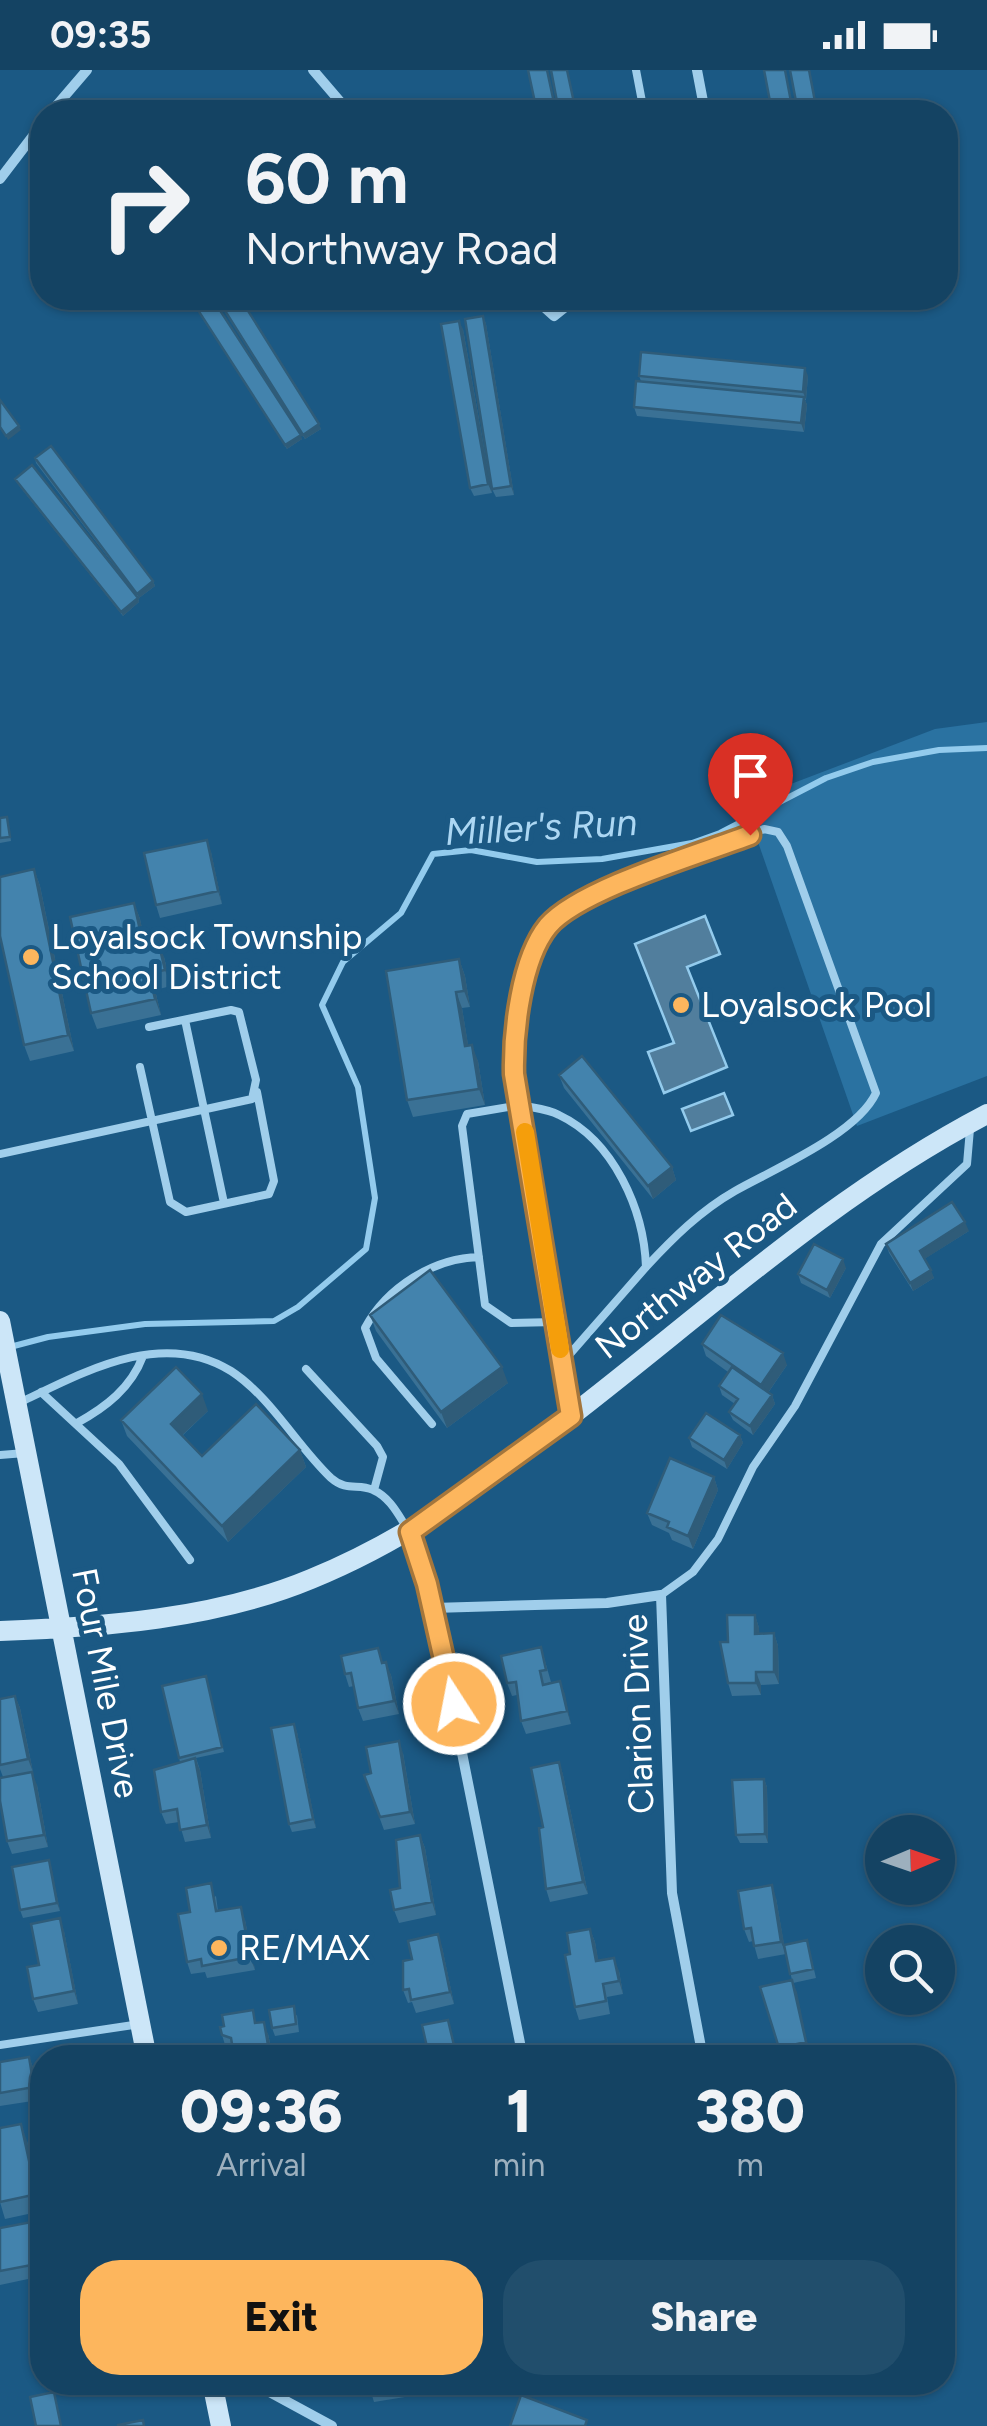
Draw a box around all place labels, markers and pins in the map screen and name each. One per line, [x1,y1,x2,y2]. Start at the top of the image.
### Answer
pin [708,733,793,836]
place label: Loyalsock Township School District [51,916,362,998]
marker: Loyalsock Township School District [20,946,42,968]
place label: Loyalsock Pool [701,984,932,1026]
marker: Loyalsock Pool [670,994,692,1016]
place label: RE/MAX [239,1927,371,1969]
marker: RE/MAX [208,1937,230,1959]

